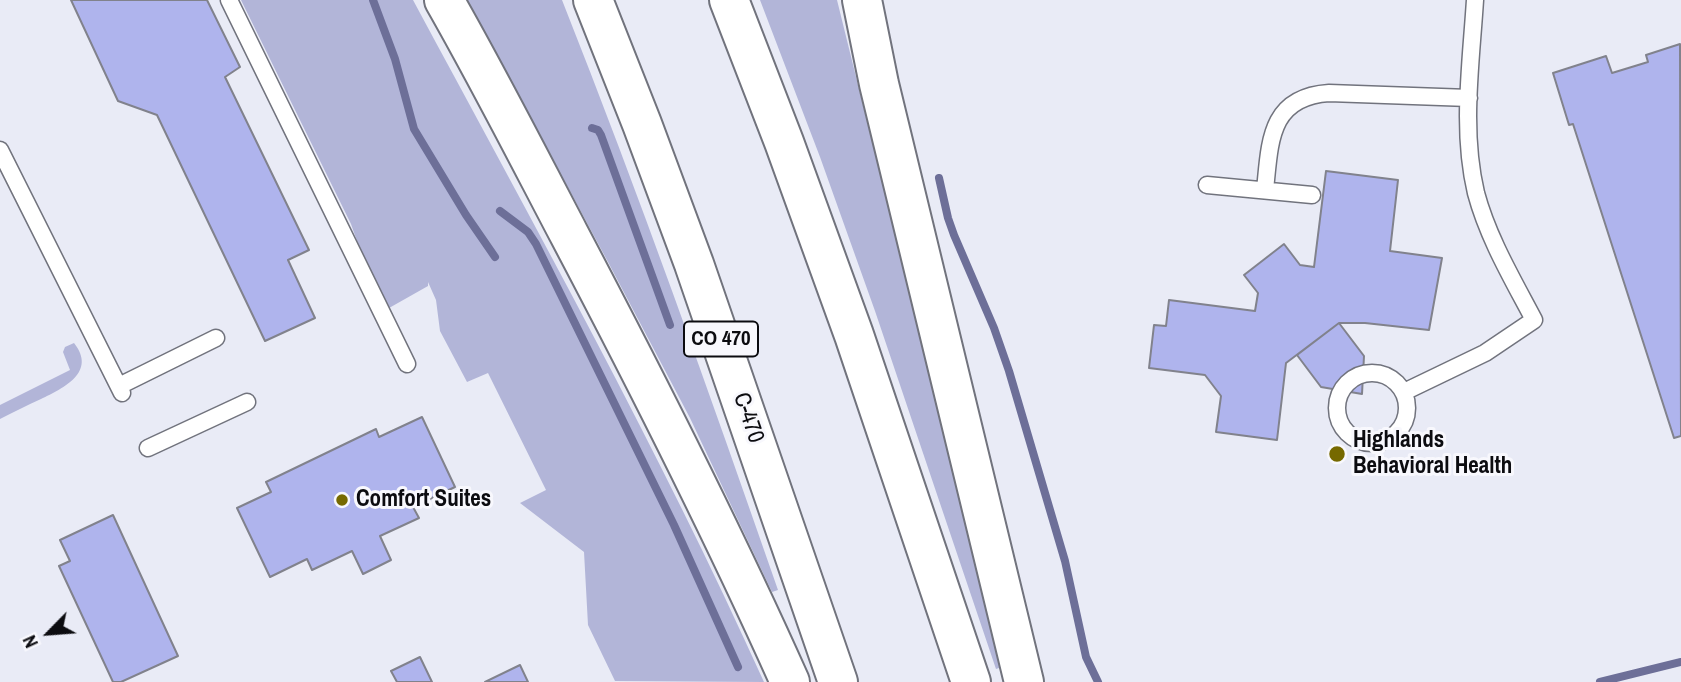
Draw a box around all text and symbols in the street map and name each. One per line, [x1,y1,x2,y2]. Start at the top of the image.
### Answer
road number: CO 470 [684,322,758,356]
street label: C-470 [727,389,769,447]
place label: Highlands Behavioral Health [1353,427,1512,481]
marker: Highlands Behavioral Health [1327,444,1347,464]
place label: Comfort Suites [356,486,491,514]
marker: Comfort Suites [334,492,350,508]
north arrow [14,598,84,668]
text: N [16,631,44,652]

